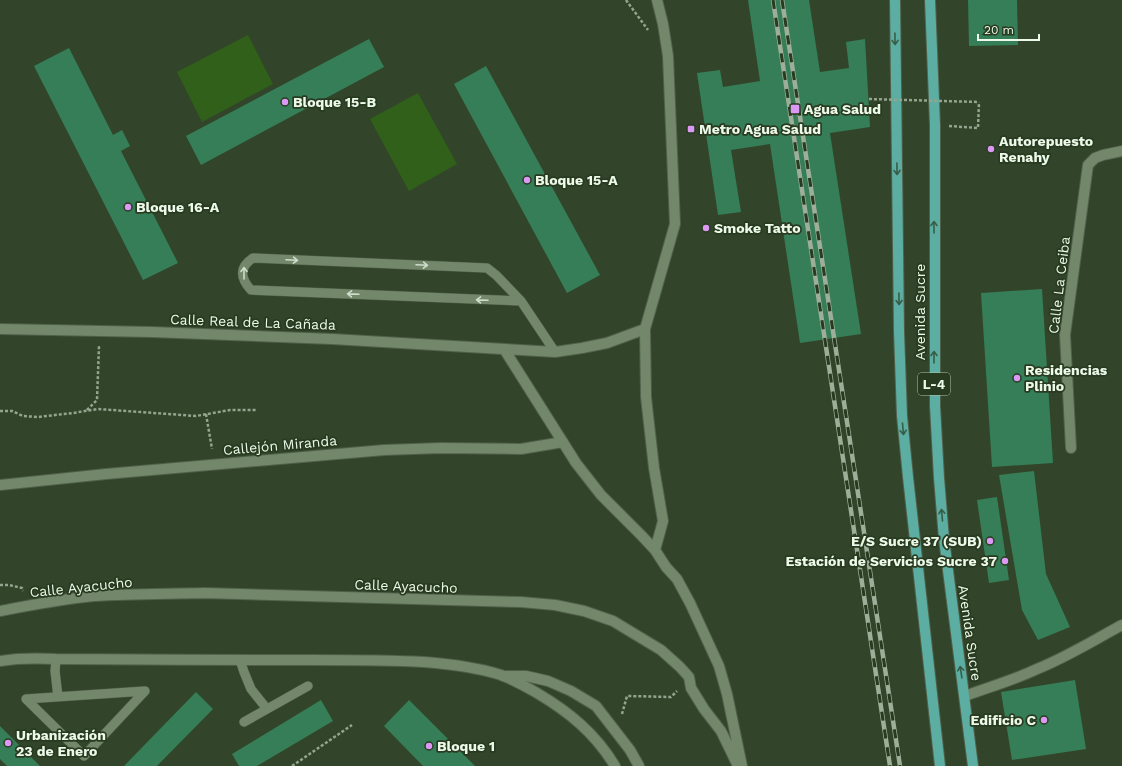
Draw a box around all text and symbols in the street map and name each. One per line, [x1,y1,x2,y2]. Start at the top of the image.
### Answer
scale bar [978,16,1039,42]
text: 20 m [984,23,1014,37]
one-way arrow [891,32,899,45]
place label: Bloque 15-B [293,94,377,110]
marker: Bloque 15-B [280,97,290,107]
place label: Agua Salud [804,101,881,117]
marker: Agua Salud [789,103,801,115]
place label: Metro Agua Salud [699,121,821,137]
marker: Metro Agua Salud [686,124,696,134]
place label: Autorepuesto Renahy [999,133,1093,165]
marker: Autorepuesto Renahy [986,144,996,154]
one-way arrow [893,162,901,175]
place label: Bloque 15-A [535,172,618,188]
marker: Bloque 15-A [522,175,532,185]
place label: Bloque 16-A [136,199,220,215]
marker: Bloque 16-A [123,202,133,212]
place label: Smoke Tatto [714,220,801,236]
one-way arrow [930,221,938,234]
marker: Smoke Tatto [701,223,711,233]
street label: Calle La Ceiba [1045,235,1073,335]
one-way arrow [285,256,298,263]
one-way arrow [415,262,428,269]
street label: Avenida Sucre [912,264,928,360]
one-way arrow [240,267,248,280]
one-way arrow [347,291,360,298]
one-way arrow [895,292,903,305]
one-way arrow [476,296,489,303]
street label: Calle Real de La Cañada [170,311,336,333]
one-way arrow [930,351,938,364]
place label: Residencias Plinio [1025,362,1108,394]
road number: L-4 [918,373,950,395]
marker: Residencias Plinio [1012,373,1022,383]
one-way arrow [899,422,907,435]
street label: Callejón Miranda [222,432,338,458]
one-way arrow [939,509,946,522]
place label: E/S Sucre 37 (SUB) [851,533,982,549]
marker: E/S Sucre 37 (SUB) [985,536,995,546]
place label: Estación de Servicios Sucre 37 [785,553,997,569]
marker: Estación de Servicios Sucre 37 [1000,556,1010,566]
street label: Calle Ayacucho [29,574,133,600]
street label: Calle Ayacucho [354,576,458,596]
street label: Avenida Sucre [955,584,985,682]
one-way arrow [957,666,965,679]
place label: Edificio C [971,712,1036,728]
marker: Edificio C [1039,715,1049,725]
place label: Urbanización 23 de Enero [16,727,106,759]
marker: Urbanización 23 de Enero [3,738,13,748]
place label: Bloque 1 [437,738,495,754]
marker: Bloque 1 [424,741,434,751]

